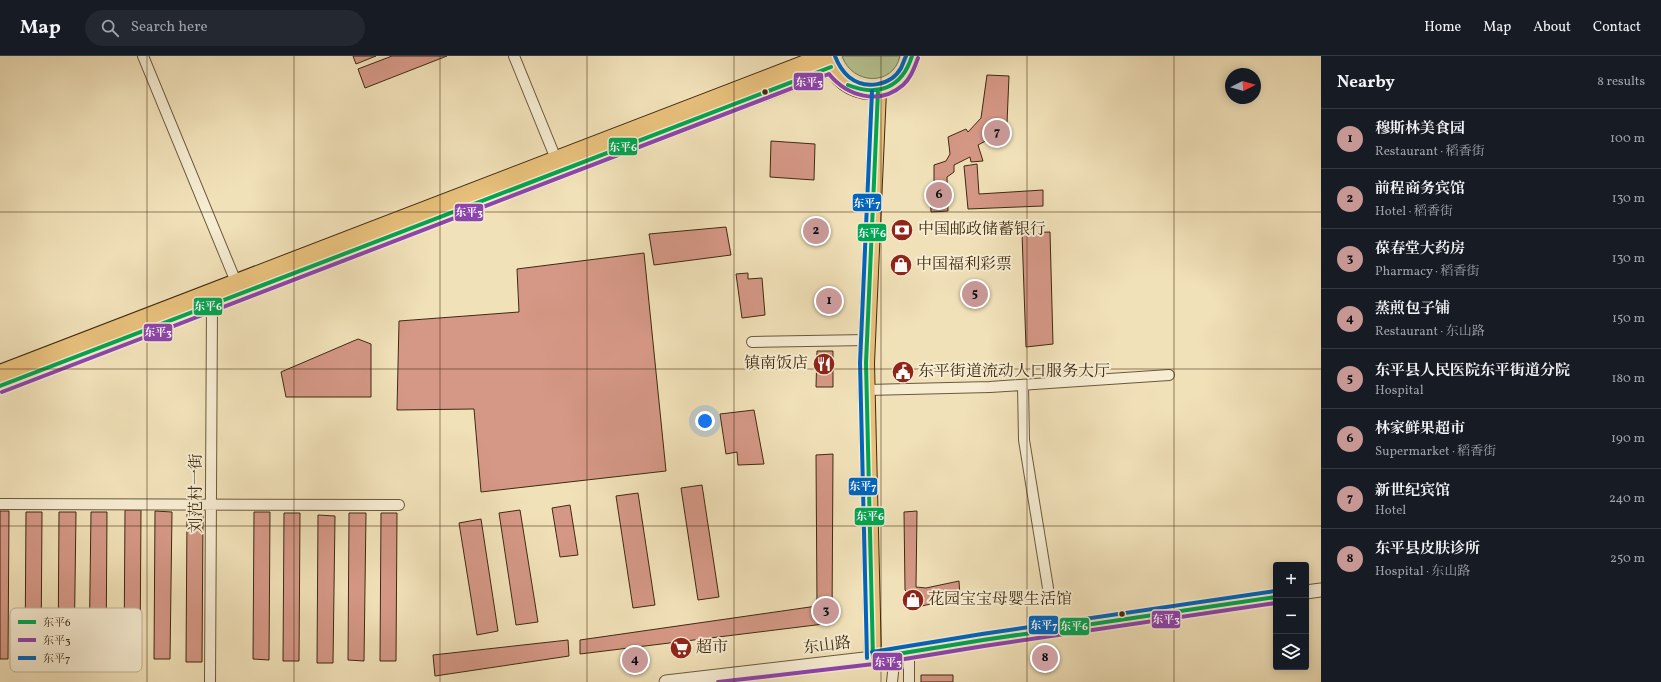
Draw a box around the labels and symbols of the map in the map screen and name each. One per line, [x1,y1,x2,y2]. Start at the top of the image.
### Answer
north arrow [1225,68,1261,104]
line badge: 东平3 [793,72,824,91]
text: 东平3 [795,76,823,91]
unlabelled marker [760,87,770,97]
pin: 7 [984,118,1010,148]
line badge: 东平6 [608,137,638,156]
text: 东平6 [609,141,637,156]
pin: 6 [926,180,952,210]
line badge: 东平7 [852,193,882,212]
text: 东平7 [853,197,881,212]
line badge: 东平3 [454,203,484,222]
text: 东平3 [455,206,483,221]
pin: 2 [803,216,829,246]
bank icon: 中国邮政储蓄银行 [889,217,915,243]
place label: 中国邮政储蓄银行 [918,219,1046,241]
line badge: 东平6 [857,223,887,242]
text: 东平6 [858,227,886,242]
shop icon: 中国福利彩票 [888,252,914,278]
place label: 中国福利彩票 [916,254,1012,276]
pin: 5 [962,279,988,309]
pin: 1 [816,286,842,316]
line badge: 东平6 [193,297,223,316]
text: 东平6 [194,300,222,315]
line badge: 东平3 [143,323,173,342]
text: 东平3 [144,326,172,341]
restaurant icon: 镇南饭店 [811,351,837,377]
place label: 镇南饭店 [744,353,808,375]
public building icon: 东平街道流动人口服务大厅 [890,359,916,385]
place label: 东平街道流动人口服务大厅 [918,361,1110,383]
your location [695,411,715,431]
street label: 刘范村一街 [186,453,208,533]
line badge: 东平7 [848,477,878,496]
text: 东平7 [849,480,877,495]
line badge: 东平6 [854,507,885,526]
text: 东平6 [856,510,884,525]
shop icon: 花园宝宝母婴生活馆 [900,587,926,613]
place label: 花园宝宝母婴生活馆 [928,589,1072,611]
pin: 3 [813,596,839,626]
legend [10,608,142,672]
unlabelled marker [1117,609,1127,619]
line badge: 东平3 [1151,610,1181,629]
text: 东平3 [1152,613,1180,628]
line badge: 东平7 [1028,615,1059,635]
text: 东平6 [43,616,71,631]
line badge: 东平6 [1059,617,1090,636]
text: 东平7 [1030,619,1058,634]
text: 东平6 [1060,620,1088,635]
street label: 东山路 [802,632,852,660]
text: 东平3 [43,634,71,649]
supermarket icon: 超市 [668,635,694,661]
place label: 超市 [696,637,728,659]
pin: 8 [1032,643,1058,673]
pin: 4 [622,645,648,675]
text: 东平7 [43,652,70,667]
line badge: 东平3 [872,652,903,671]
text: 东平3 [874,656,902,671]

